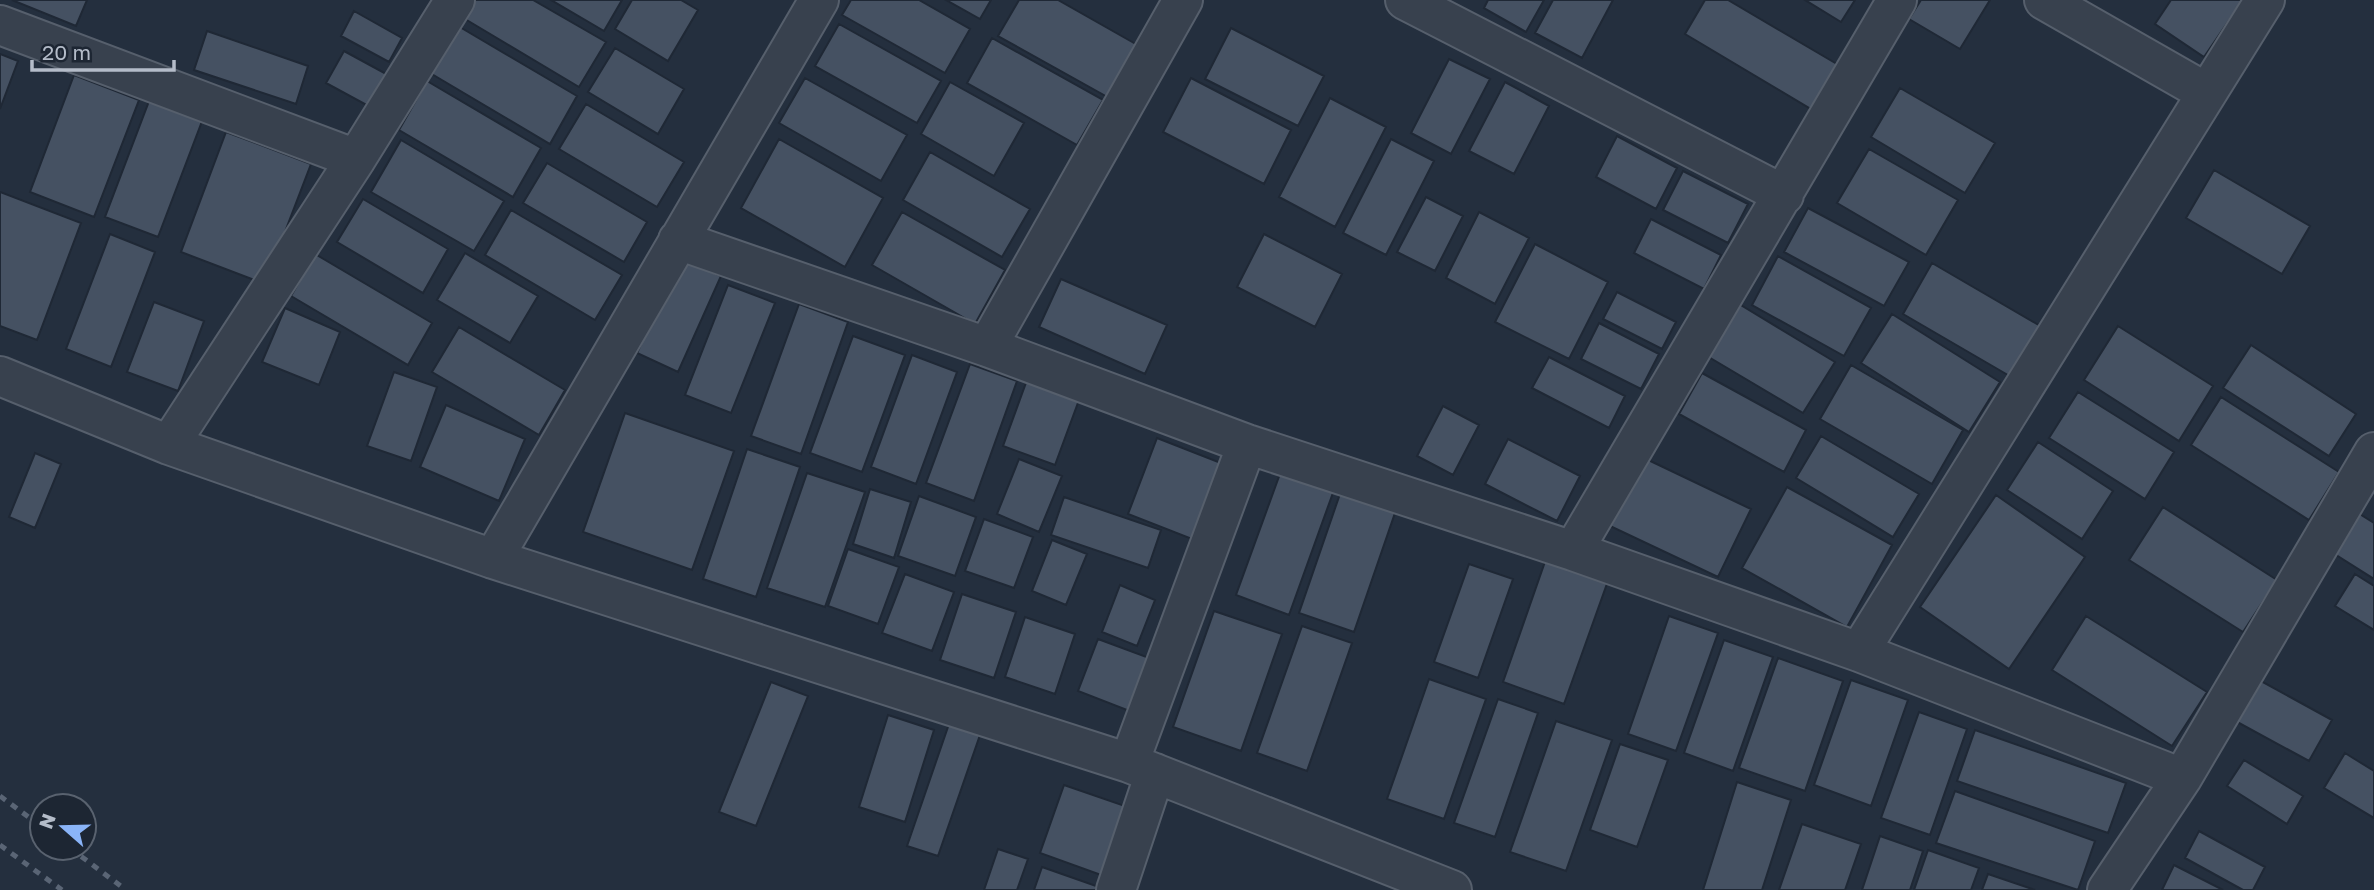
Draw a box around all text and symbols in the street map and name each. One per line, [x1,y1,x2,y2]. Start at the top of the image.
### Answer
scale bar [32,28,173,72]
text: 20 m [42,39,91,65]
north arrow [28,792,98,862]
text: N [33,810,60,832]

